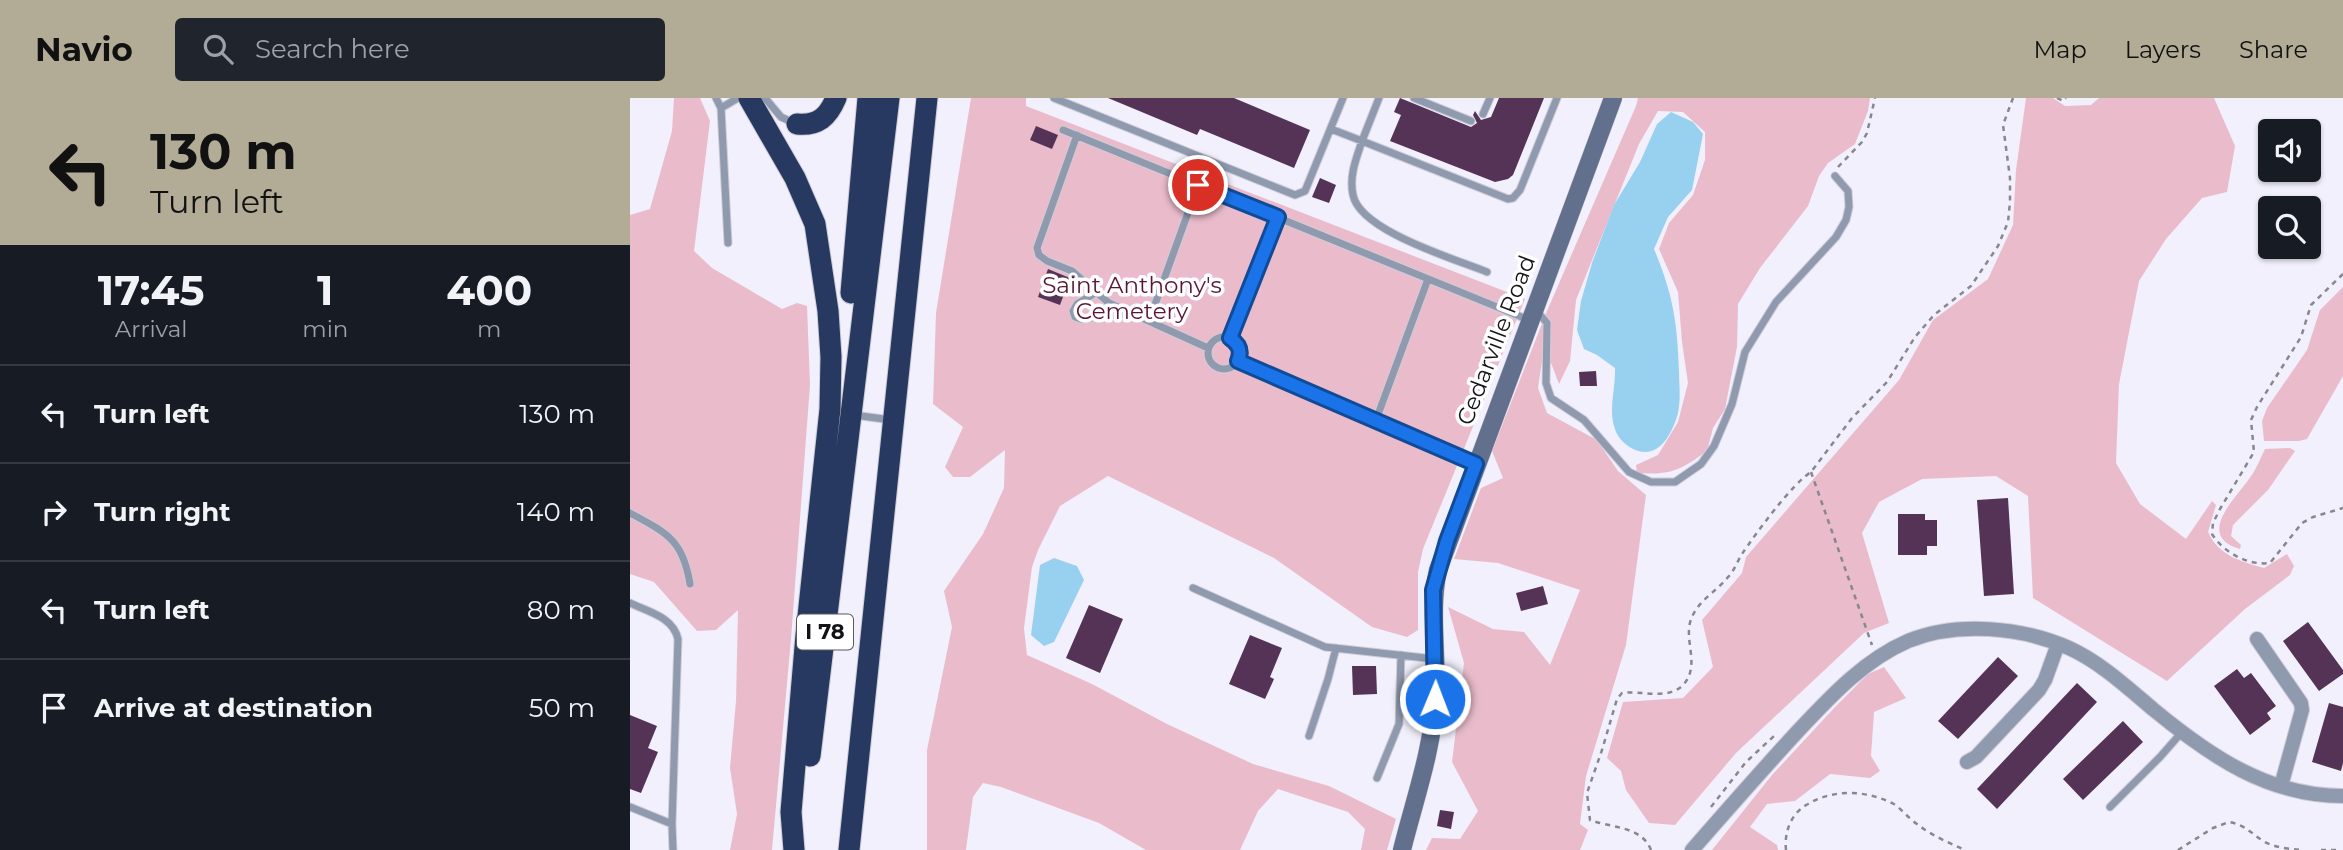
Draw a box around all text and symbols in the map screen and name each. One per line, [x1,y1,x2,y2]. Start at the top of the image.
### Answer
search box [175,18,665,81]
text: Navio [35,29,133,69]
icon: search [199,30,237,68]
text: Search here [255,33,410,65]
text: Map [2033,35,2087,64]
text: Layers [2125,35,2201,64]
text: Share [2239,35,2308,64]
map controls [2258,119,2321,259]
button: sound [2258,119,2321,182]
text: 130 m [150,122,297,181]
icon: left [35,126,126,217]
pin [1168,155,1228,215]
icon: arrive [1179,166,1217,204]
text: Turn left [150,182,284,221]
button: search [2258,196,2321,259]
street label: Cedarville Road [1451,251,1541,429]
text: 17:45 [98,264,204,316]
text: 1 [317,264,334,316]
text: 400 [446,264,532,316]
park label: Saint Anthony's Cemetery [1042,271,1222,325]
text: Arrival [115,315,187,343]
text: min [302,315,348,343]
text: m [477,315,501,343]
icon: left [35,395,73,433]
text: Turn left [94,398,210,430]
text: 130 m [519,398,595,430]
icon: right [35,493,73,531]
text: Turn right [94,496,230,528]
text: 140 m [517,496,595,528]
icon: left [35,591,73,629]
text: Turn left [94,594,210,626]
text: 80 m [527,594,595,626]
road number: I 78 [797,614,853,650]
position arrow [1398,662,1472,736]
icon: arrive [35,689,73,727]
text: Arrive at destination [94,692,373,724]
text: 50 m [529,692,595,724]

